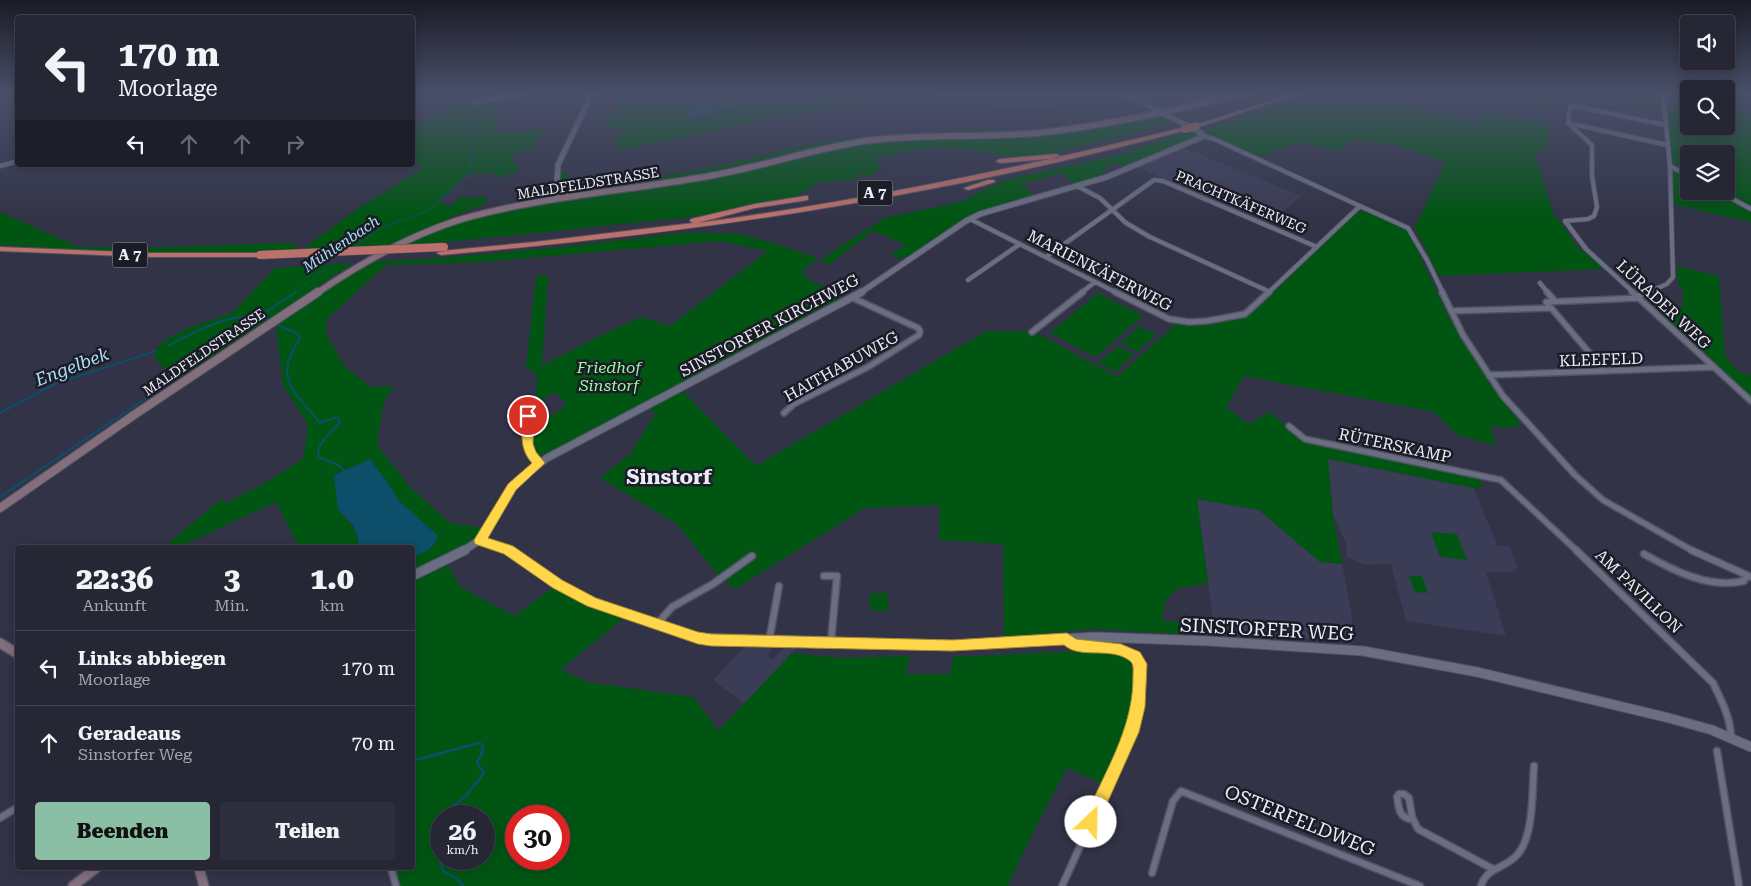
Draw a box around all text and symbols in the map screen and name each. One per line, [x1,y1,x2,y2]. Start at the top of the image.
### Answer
map controls [1680,15,1735,200]
button: sound [1680,15,1735,70]
text: 170 m [118,34,219,75]
icon: left [35,35,100,100]
text: Moorlage [118,76,218,101]
button: search [1680,80,1735,135]
icon: left [122,130,150,158]
icon: ahead [175,130,203,158]
icon: ahead [228,130,256,158]
icon: right [281,130,309,158]
button: layers [1680,145,1735,200]
street label: MALDFELDSTRASSE [516,164,660,202]
street label: PRACHTKÄFERWEG [1173,167,1309,237]
road number: A 7 [858,180,892,206]
water label: Mühlenbach [298,212,383,277]
street label: MARIENKÄFERWEG [1025,226,1176,315]
road number: A 7 [112,242,148,268]
street label: LÜRADER WEG [1613,256,1715,353]
street label: SINSTORFER KIRCHWEG [677,270,862,381]
street label: MALDFELDSTRASSE [140,305,268,399]
street label: HAITHABUWEG [781,327,902,406]
water label: Engelbek [31,343,112,391]
street label: KLEEFELD [1559,349,1643,370]
park label: Friedhof Sinstorf [576,358,643,395]
pin [507,395,549,437]
icon: arrive [514,402,542,430]
street label: RÜTERSKAMP [1337,424,1453,467]
district label: Sinstorf [626,465,713,489]
street label: AM PAVILLON [1591,545,1686,638]
text: 22:36 [76,561,153,596]
text: 3 [223,561,240,596]
text: 1.0 [310,561,354,596]
text: Ankunft [83,596,147,615]
text: Min. [214,596,249,615]
text: km [320,596,344,615]
street label: SINSTORFER WEG [1180,613,1355,646]
text: Links abbiegen [78,647,226,670]
icon: left [35,654,63,682]
text: 170 m [341,657,395,680]
text: Moorlage [78,670,150,689]
text: Geradeaus [78,722,181,745]
icon: ahead [35,729,63,757]
text: 70 m [352,732,395,755]
text: Sinstorfer Weg [78,745,192,764]
street label: OSTERFELDWEG [1221,780,1379,861]
position arrow [1064,795,1116,847]
button: Beenden [35,802,210,860]
button: Teilen [220,802,395,860]
speed limit sign: 30 [505,805,570,870]
text: 26 [448,817,477,846]
text: km/h [446,843,479,857]

